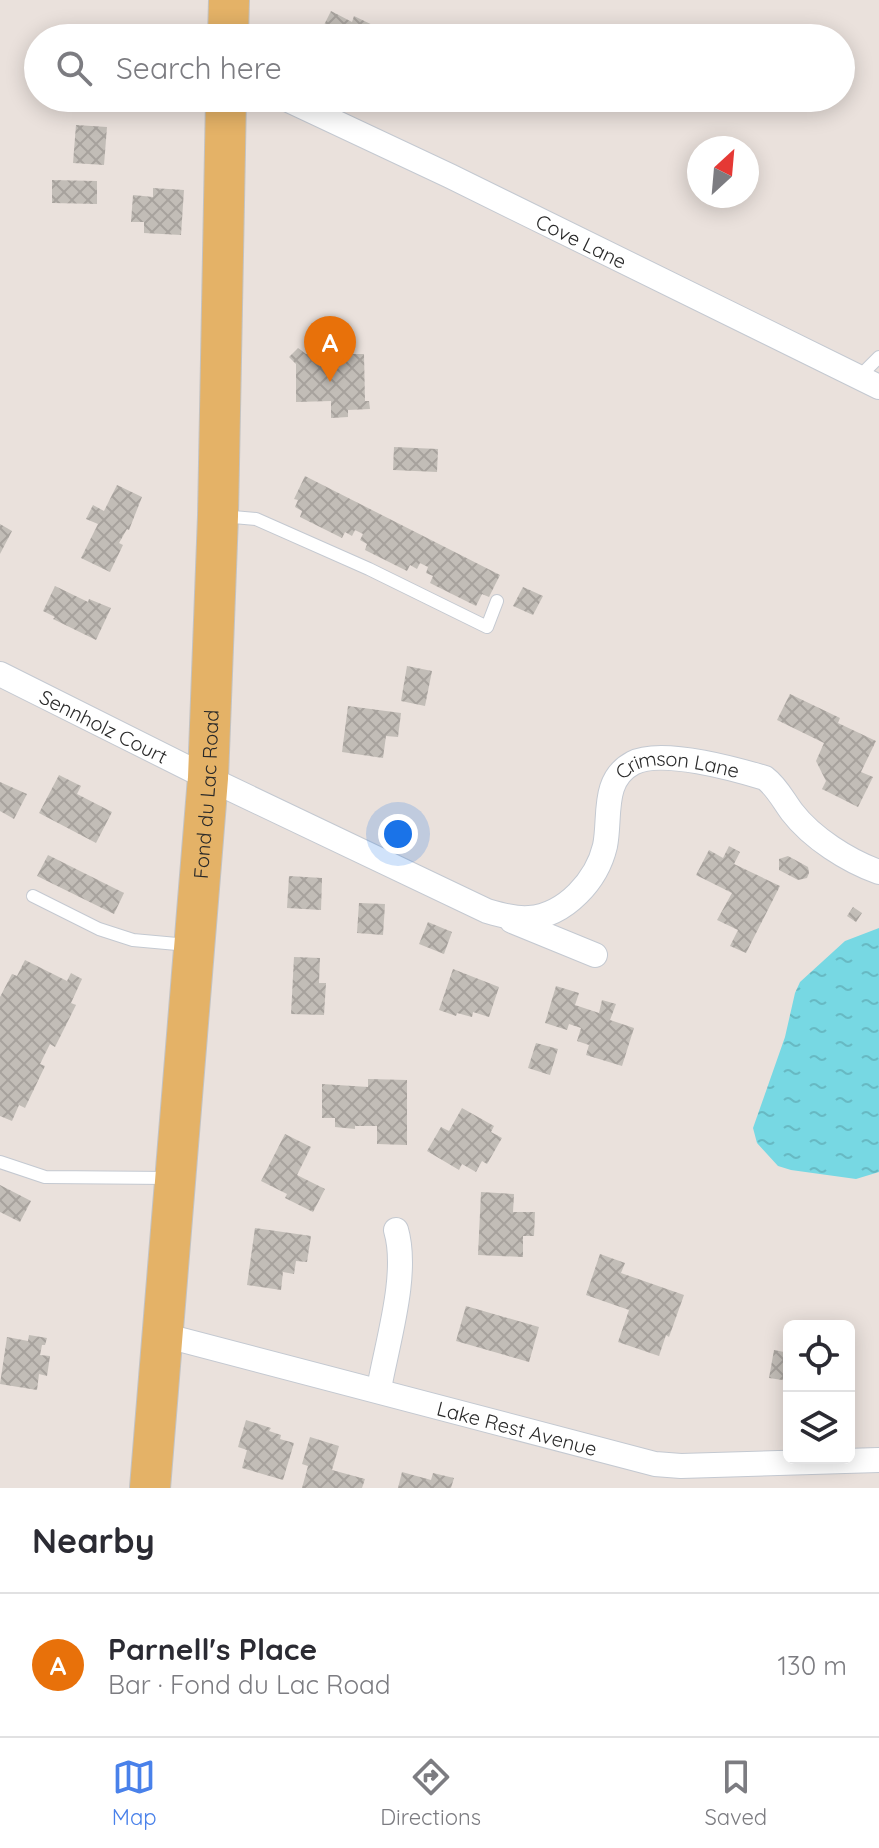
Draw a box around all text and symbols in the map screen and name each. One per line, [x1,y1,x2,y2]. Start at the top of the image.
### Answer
search box [24,24,855,112]
icon: search [52,46,96,90]
text: Search here [116,49,282,87]
north arrow [687,136,759,208]
street label: Cove Lane [532,208,631,274]
pin: A [304,316,356,382]
street label: Sennholz Court [36,683,172,768]
street label: Fond du Lac Road [187,709,223,880]
street label: Crimson Lane [609,745,742,784]
your location [378,814,418,854]
map controls [783,1320,855,1464]
button: locate [783,1320,855,1392]
button: layers [783,1392,855,1464]
street label: Lake Rest Avenue [434,1395,600,1461]
text: Nearby [32,1519,155,1562]
text: Parnell's Place [108,1630,317,1668]
text: A [50,1649,66,1682]
text: 130 m [777,1649,847,1682]
text: Bar · Fond du Lac Road [108,1668,391,1701]
tab: Map [112,1755,157,1831]
tab: Directions [380,1755,481,1831]
tab: Saved [704,1755,767,1831]

